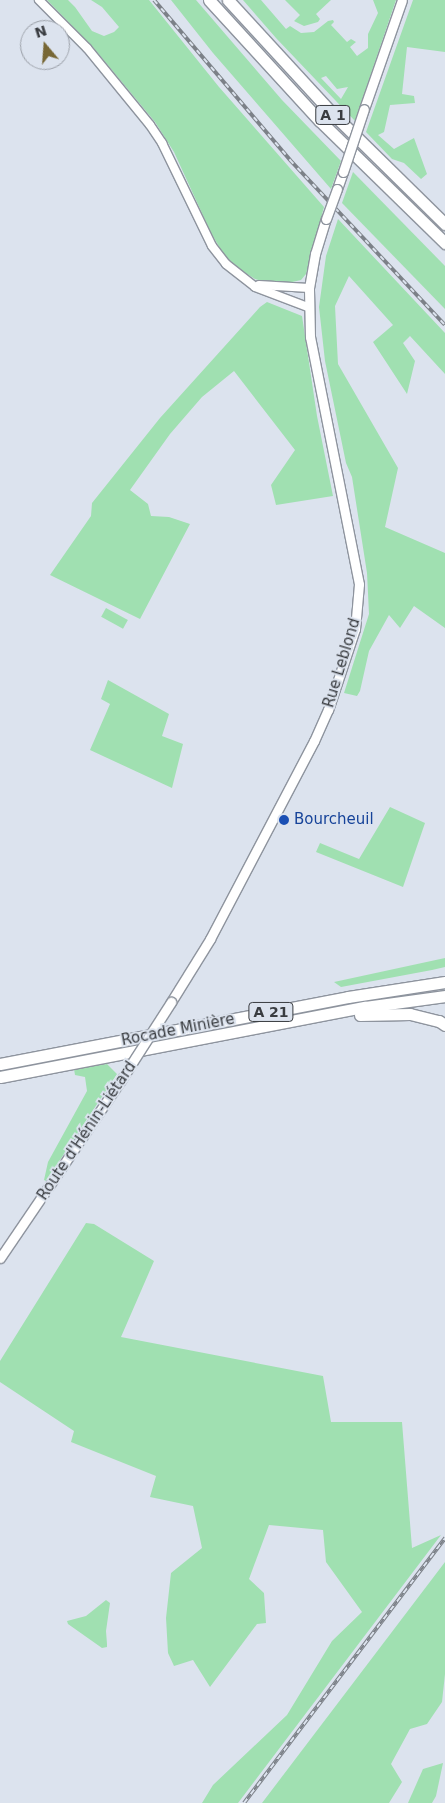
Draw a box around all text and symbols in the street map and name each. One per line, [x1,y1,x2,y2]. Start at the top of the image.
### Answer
north arrow [20,20,70,70]
text: N [33,22,49,41]
road number: A 1 [314,104,352,126]
street label: Rue Leblond [320,616,364,710]
place label: Bourcheuil [294,811,374,829]
marker: Bourcheuil [278,814,290,826]
road number: A 21 [247,1000,295,1024]
street label: Rocade Minière [120,1010,236,1050]
street label: Route d'Hénin-Liétard [34,1058,140,1204]

